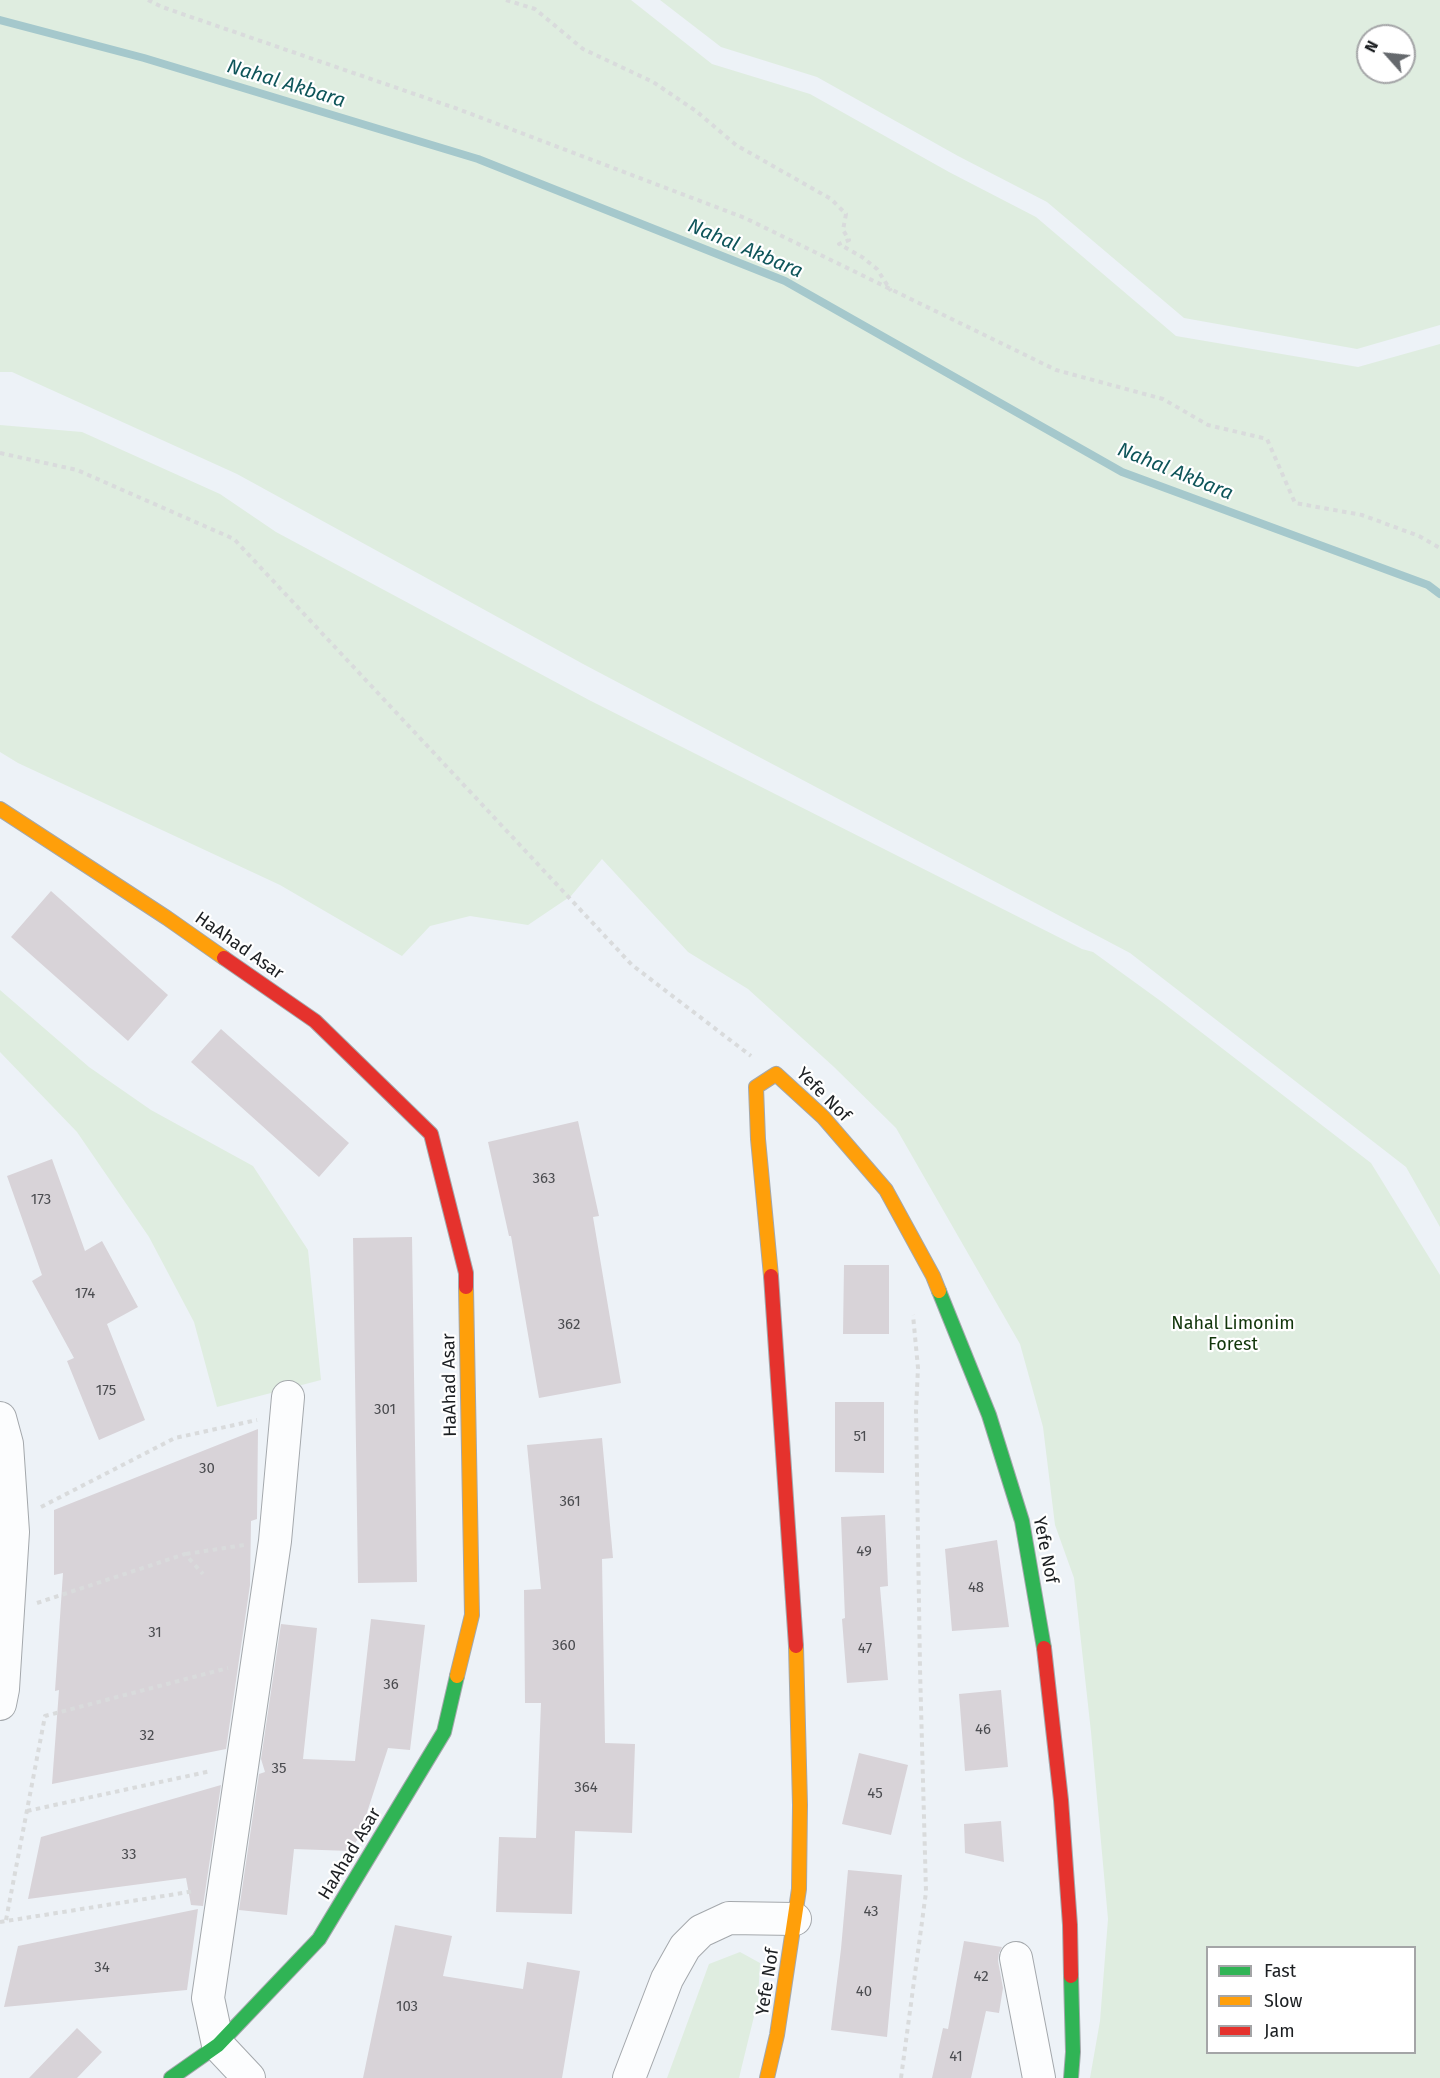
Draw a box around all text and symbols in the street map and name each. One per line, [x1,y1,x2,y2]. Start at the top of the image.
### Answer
north arrow [1356,24,1416,84]
text: N [1360,37,1382,56]
water label: Nahal Akbara [224,55,348,113]
water label: Nahal Akbara [684,214,806,284]
water label: Nahal Akbara [1114,438,1236,506]
street label: HaAhad Asar [190,907,288,985]
street label: Yefe Nof [791,1063,855,1127]
house number: 363 [533,1170,555,1188]
house number: 173 [31,1191,51,1209]
house number: 174 [75,1285,95,1303]
park label: Nahal Limonim Forest [1171,1313,1295,1356]
house number: 362 [558,1316,580,1334]
street label: HaAhad Asar [438,1333,462,1437]
house number: 175 [96,1382,116,1400]
house number: 301 [374,1401,396,1419]
house number: 51 [853,1428,867,1446]
house number: 30 [199,1460,215,1478]
house number: 361 [559,1493,581,1511]
street label: Yefe Nof [1028,1515,1062,1585]
house number: 49 [856,1543,872,1561]
house number: 48 [968,1579,984,1597]
house number: 31 [148,1624,162,1642]
house number: 360 [552,1637,576,1655]
house number: 47 [858,1640,872,1658]
house number: 36 [383,1676,399,1694]
house number: 46 [975,1721,991,1739]
house number: 32 [140,1727,154,1745]
house number: 35 [272,1760,286,1778]
house number: 364 [574,1779,598,1797]
house number: 45 [867,1785,883,1803]
street label: HaAhad Asar [314,1804,386,1904]
house number: 33 [122,1846,136,1864]
house number: 43 [863,1903,879,1921]
legend [1206,1946,1416,2054]
street label: Yefe Nof [752,1947,784,2017]
house number: 34 [94,1959,110,1977]
text: Fast [1264,1960,1296,1982]
house number: 42 [973,1968,989,1986]
house number: 40 [856,1983,872,2001]
text: Slow [1264,1990,1302,2012]
house number: 103 [396,1998,418,2016]
text: Jam [1264,2020,1295,2042]
house number: 41 [949,2048,963,2066]

